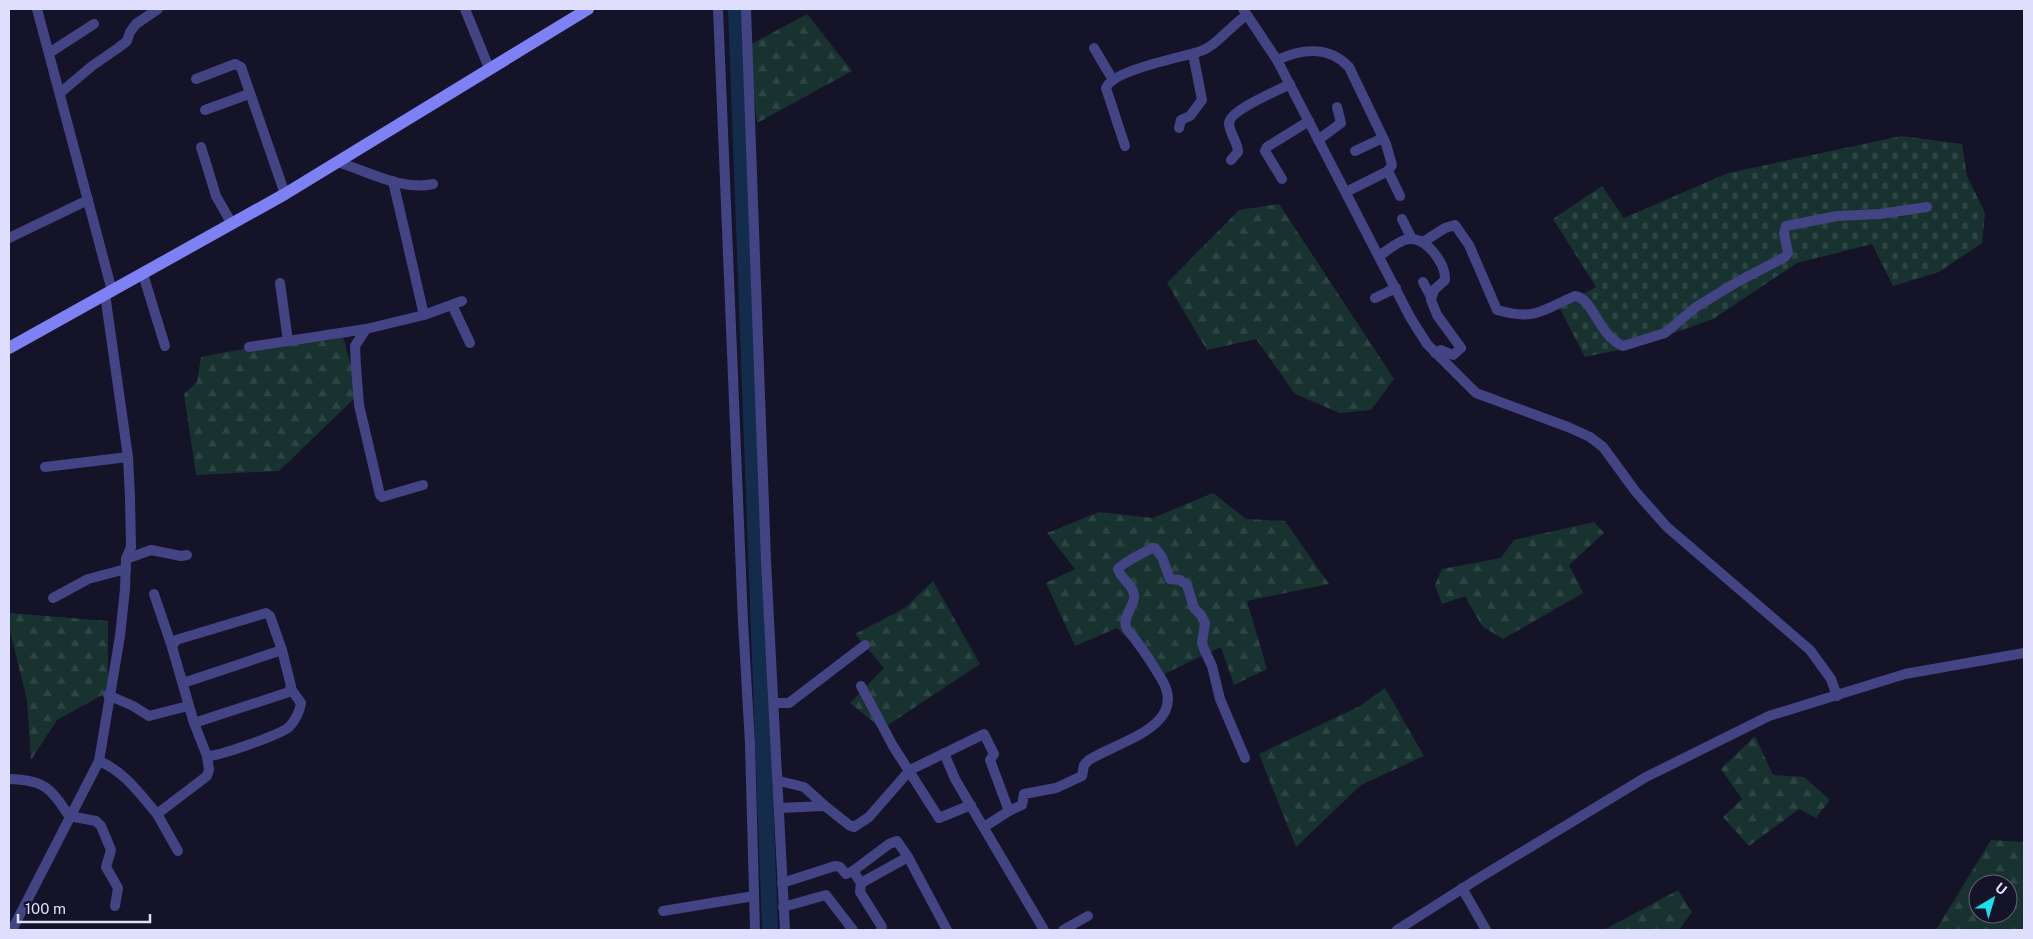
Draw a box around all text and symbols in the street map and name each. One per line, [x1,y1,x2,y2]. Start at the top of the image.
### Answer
north arrow [1968,874,2018,924]
text: U [1992,879,2010,898]
scale bar [18,892,150,924]
text: 100 m [25,900,66,917]

